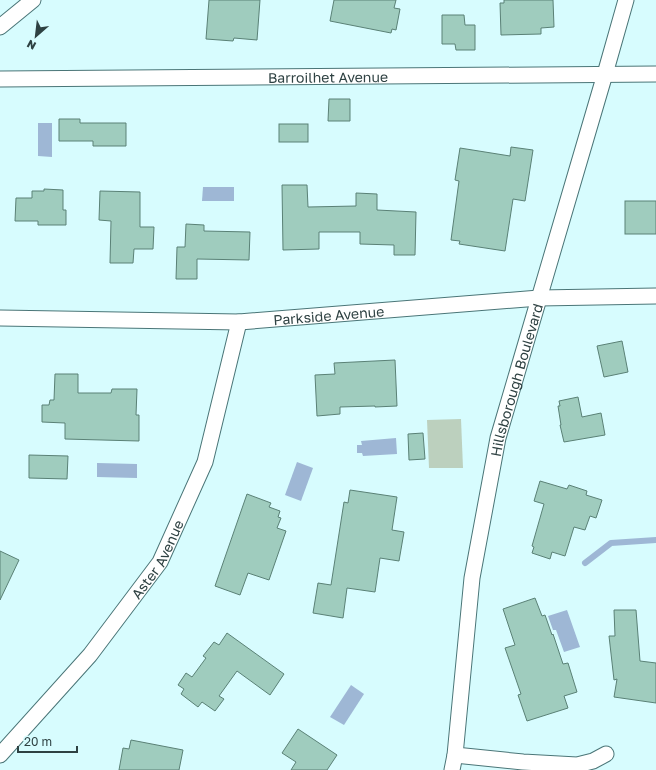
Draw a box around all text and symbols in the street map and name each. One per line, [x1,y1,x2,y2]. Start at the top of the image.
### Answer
north arrow [16,16,56,56]
text: N [24,38,38,53]
street label: Barroilhet Avenue [268,68,388,85]
street label: Parkside Avenue [273,302,385,328]
street label: Hillsborough Boulevard [486,302,546,458]
street label: Aster Avenue [127,517,186,602]
scale bar [18,728,77,754]
text: 20 m [24,734,52,749]

